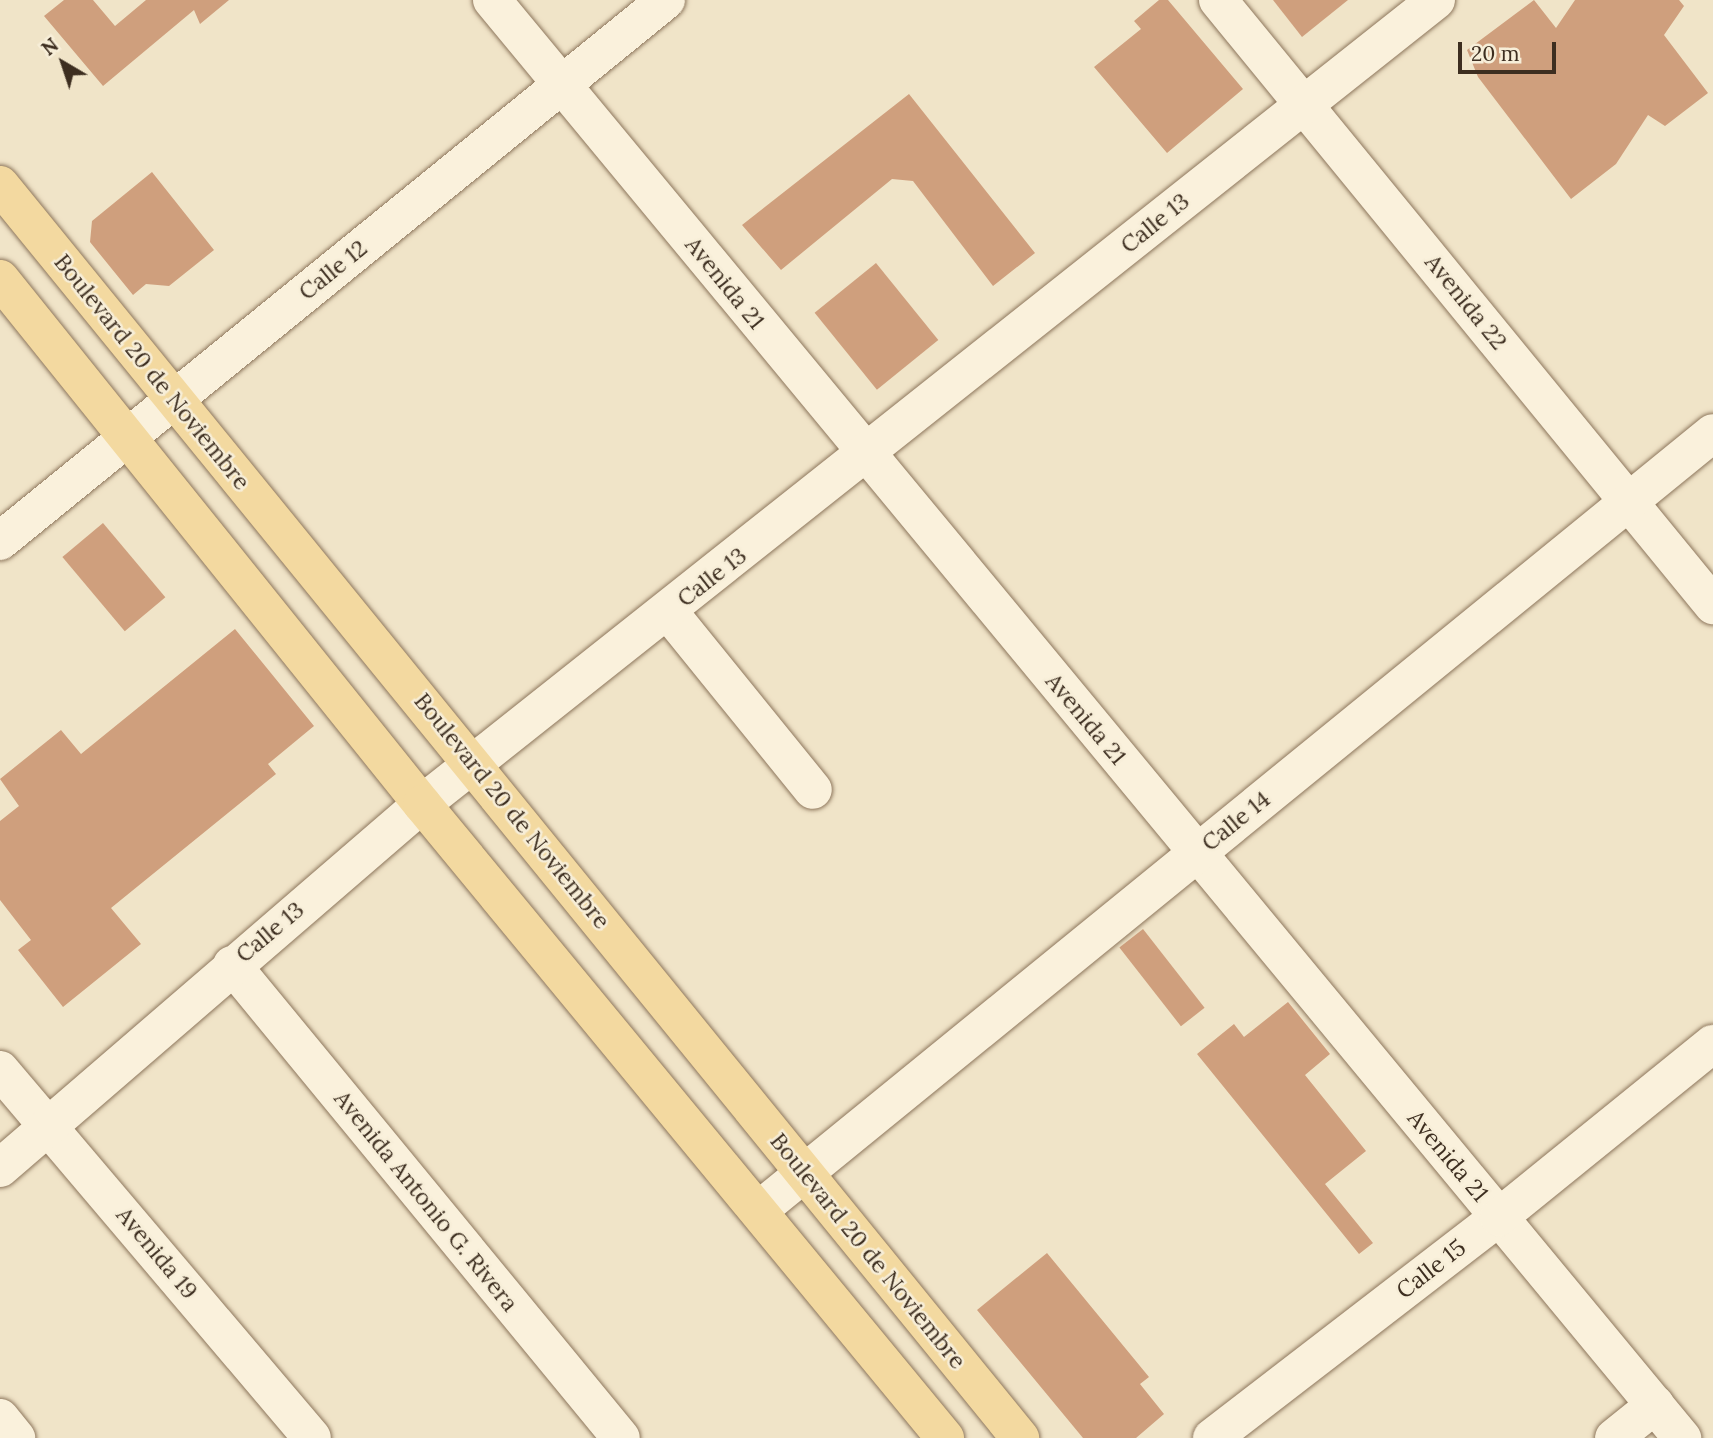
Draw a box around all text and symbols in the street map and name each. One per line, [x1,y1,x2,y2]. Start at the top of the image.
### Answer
north arrow [28,28,98,98]
scale bar [1461,28,1559,72]
text: N [37,33,63,61]
text: 20 m [1471,40,1520,67]
street label: Calle 13 [1115,187,1195,259]
street label: Avenida 21 [679,231,771,335]
street label: Calle 12 [293,234,373,306]
street label: Boulevard 20 de Noviembre [48,249,256,495]
street label: Avenida 22 [1419,249,1513,355]
street label: Calle 13 [672,541,752,613]
street label: Avenida 21 [1040,668,1132,770]
street label: Boulevard 20 de Noviembre [408,688,616,934]
street label: Calle 14 [1196,785,1276,857]
street label: Calle 13 [230,896,310,968]
street label: Avenida Antonio G. Rivera [328,1085,524,1317]
street label: Avenida 21 [1402,1105,1494,1207]
street label: Boulevard 20 de Noviembre [764,1128,972,1374]
street label: Avenida 19 [111,1201,203,1305]
street label: Calle 15 [1391,1234,1471,1304]

